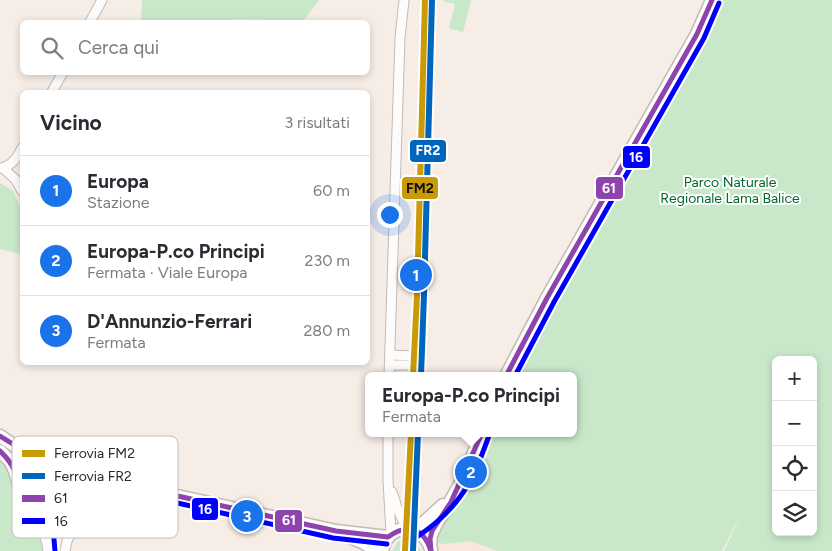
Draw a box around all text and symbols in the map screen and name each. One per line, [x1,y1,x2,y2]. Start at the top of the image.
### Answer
search box [20,20,370,75]
icon: search [38,34,66,62]
text: Cerca qui [78,36,159,59]
text: Vicino [40,110,102,135]
text: 3 risultati [284,113,350,132]
line badge: FR2 [409,139,447,163]
text: FR2 [416,142,440,159]
line badge: 16 [622,145,651,169]
text: 16 [629,149,643,166]
text: Europa [87,170,149,193]
park label: Parco Naturale Regionale Lama Balice [660,174,800,207]
line badge: FM2 [401,176,439,200]
line badge: 61 [595,176,624,200]
text: FM2 [406,180,434,197]
text: 61 [602,180,616,197]
text: 1 [53,181,59,200]
text: 60 m [313,181,350,200]
text: Stazione [87,193,150,212]
your location [377,202,403,228]
text: Europa-P.co Principi [87,240,265,263]
text: 2 [51,251,61,270]
text: 230 m [305,251,350,270]
pin: 1 [400,256,432,294]
text: Fermata · Viale Europa [87,263,248,282]
text: D'Annunzio-Ferrari [87,310,252,333]
text: 3 [52,321,60,340]
text: 280 m [303,321,350,340]
text: Fermata [87,333,146,352]
map controls [772,356,817,536]
button: + [772,356,817,401]
popup [365,372,577,437]
text: Europa-P.co Principi [382,384,560,407]
button: − [772,401,817,446]
text: Fermata [382,407,441,426]
legend [12,436,178,538]
text: Ferrovia FM2 [54,445,135,462]
button: locate [772,446,817,491]
pin: 2 [455,453,487,491]
text: Ferrovia FR2 [54,468,132,485]
text: 61 [54,490,68,507]
button: layers [772,491,817,536]
line badge: 16 [191,497,219,521]
pin: 3 [231,497,263,535]
text: 16 [198,501,212,518]
line badge: 61 [274,509,303,533]
text: 61 [282,512,296,529]
text: 16 [54,513,68,530]

